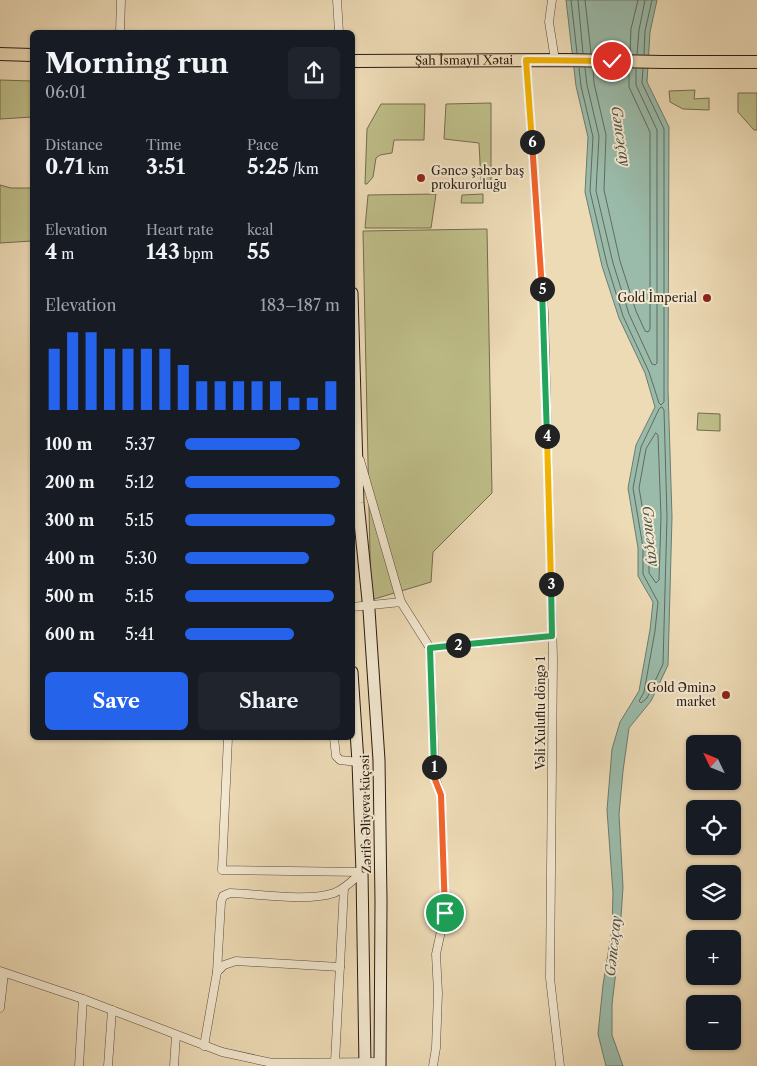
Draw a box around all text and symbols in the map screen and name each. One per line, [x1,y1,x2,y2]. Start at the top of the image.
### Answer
pin [591,40,633,82]
text: Morning run [45,46,229,80]
button: share [288,47,340,99]
icon: check [598,47,626,75]
street label: Şah İsmayıl Xətai [415,52,513,68]
text: 06:01 [45,82,86,102]
water label: Gəncəçay [607,104,635,168]
pin: 6 [520,130,544,154]
text: 6 [528,133,537,151]
text: Distance [45,136,103,154]
text: Time [146,136,181,154]
text: Pace [247,136,279,154]
text: 0.71 [45,154,84,179]
text: 3:51 [146,154,185,179]
text: 5:25 [247,154,289,179]
text: km [84,160,109,178]
text: /km [289,160,319,178]
place label: Gəncə şəhər baş prokurorluğu [431,163,524,192]
marker: Gəncə şəhər baş prokurorluğu [415,172,427,184]
text: Elevation [45,221,108,239]
text: Heart rate [146,221,213,239]
text: kcal [247,221,273,239]
text: 4 [45,239,57,264]
text: 143 [146,239,180,264]
text: 55 [247,239,270,264]
text: m [57,245,74,263]
text: bpm [180,245,214,263]
pin: 5 [530,276,554,302]
text: 5 [539,280,546,298]
place label: Gold İmperial [617,289,697,305]
marker: Gold İmperial [701,292,713,304]
text: Elevation [45,295,116,315]
text: 183–187 m [260,295,340,315]
pin: 4 [534,424,560,448]
text: 4 [543,427,552,445]
text: 100 m [45,434,92,454]
text: 5:37 [125,434,155,454]
text: 200 m [45,472,95,492]
text: 5:12 [125,472,154,492]
water label: Gəncəçay [638,505,664,567]
text: 300 m [45,510,94,530]
text: 5:15 [125,510,154,530]
text: 400 m [45,548,95,568]
text: 5:30 [125,548,157,568]
pin: 3 [538,572,564,596]
text: 3 [548,575,555,593]
text: 500 m [45,586,94,606]
text: 5:15 [125,586,154,606]
text: 600 m [45,624,95,644]
text: 5:41 [125,624,154,644]
pin: 2 [446,632,470,658]
text: 2 [454,636,463,654]
street label: Vəli Xuluflu döngə 1 [533,656,548,771]
button: Save [45,672,188,730]
button: Share [198,672,340,730]
place label: Gold Əminə market [647,680,717,709]
marker: Gold Əminə market [720,689,732,701]
north arrow [686,735,741,790]
map controls [686,735,741,1050]
street label: Zərifə Əliyeva küçəsi [357,754,374,873]
pin: 1 [422,754,446,780]
text: 1 [431,758,438,776]
button: locate [686,800,741,855]
button: layers [686,865,741,920]
pin [424,892,466,934]
icon: arrive [431,899,459,927]
water label: Gəncəçay [601,915,625,977]
button: + [686,930,741,985]
button: − [686,995,741,1050]

